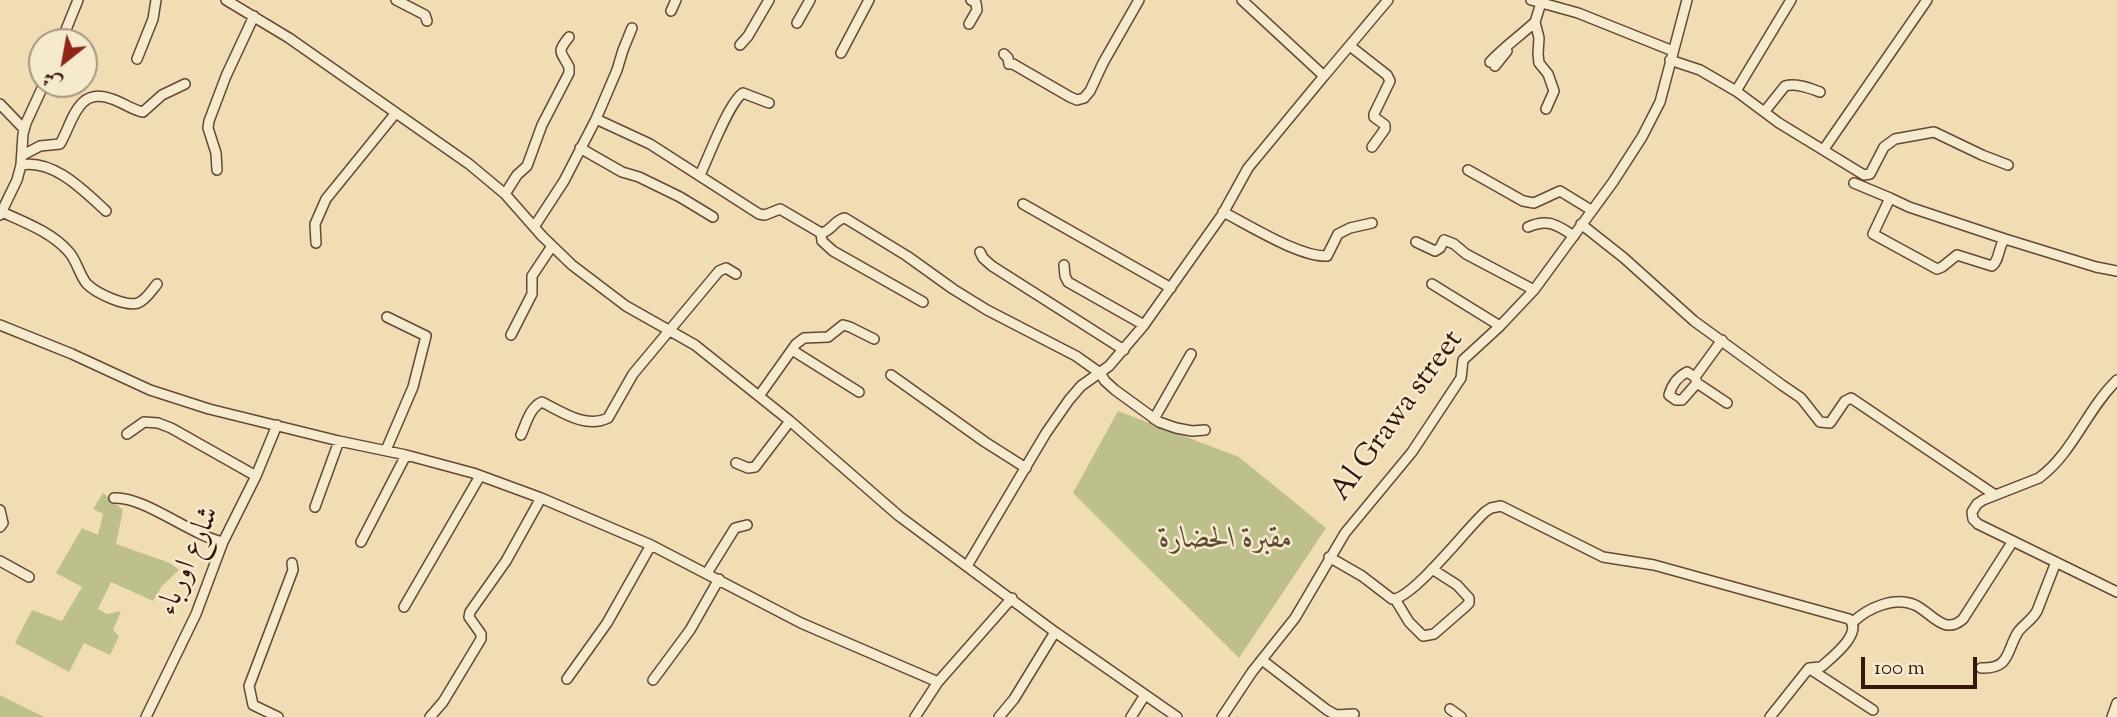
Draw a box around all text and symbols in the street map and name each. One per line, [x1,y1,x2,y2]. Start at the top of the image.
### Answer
north arrow [28,28,98,98]
text: ش [38,63,68,96]
street label: Al Grawa street [1325,325,1473,509]
street label: شارع اورباء [152,502,230,622]
park label: مقبرة الحضارة [1159,524,1293,560]
scale bar [1865,644,1980,688]
text: 100 m [1874,654,1925,684]

